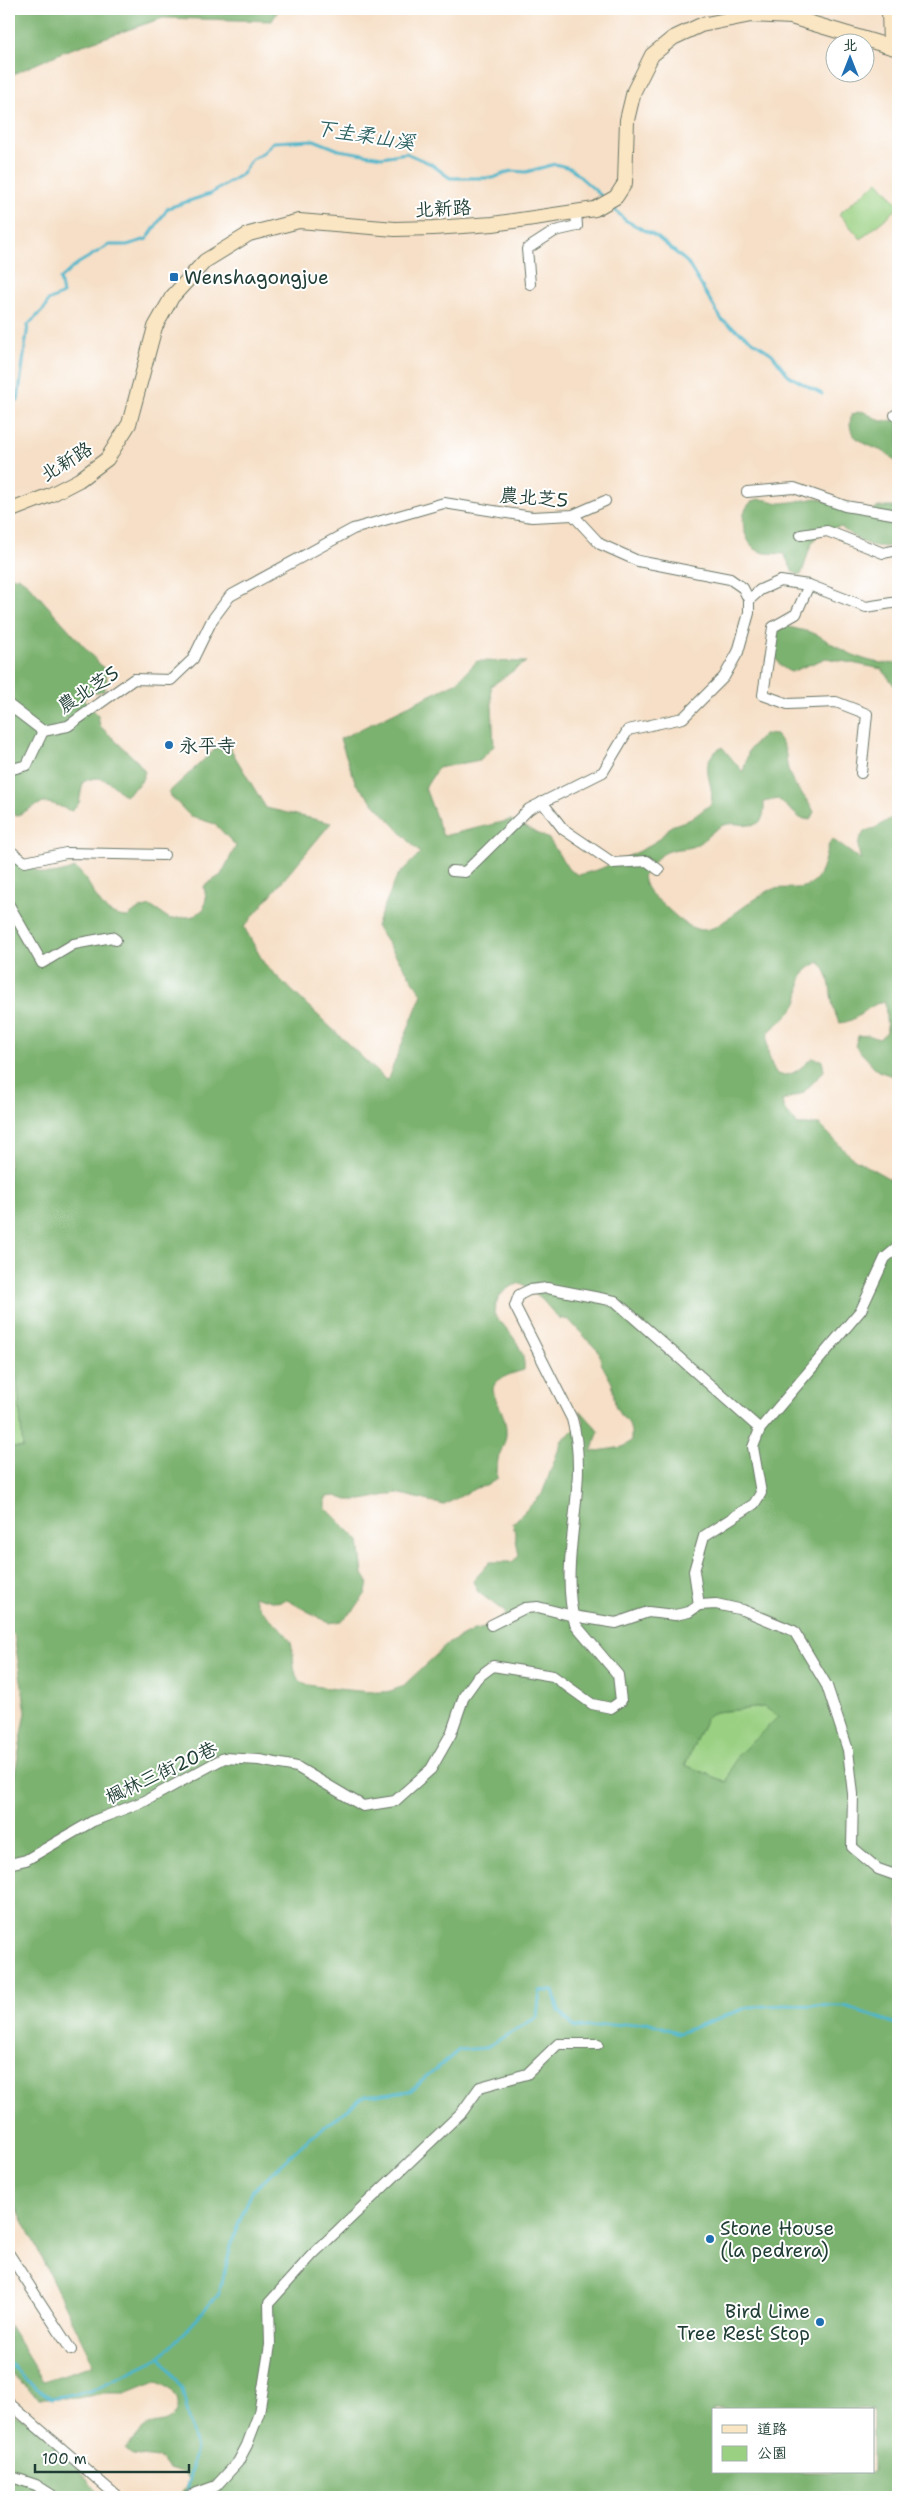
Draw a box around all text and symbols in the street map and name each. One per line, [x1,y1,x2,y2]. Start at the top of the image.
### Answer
north arrow [824,32,874,82]
text: 北 [843,36,857,54]
water label: 下圭柔山溪 [314,114,417,156]
street label: 北新路 [414,195,472,222]
place label: Wenshagongjue [184,265,329,290]
marker: Wenshagongjue [168,271,180,283]
street label: 北新路 [35,436,97,487]
street label: 農北芝5 [499,482,569,513]
street label: 農北芝5 [53,660,124,719]
place label: 永平寺 [179,733,236,758]
marker: 永平寺 [163,739,175,751]
street label: 楓林三街20巷 [101,1736,221,1809]
place label: Stone House (la pedrera) [720,2216,834,2263]
marker: Stone House (la pedrera) [704,2233,716,2245]
place label: Bird Lime Tree Rest Stop [677,2299,810,2346]
marker: Bird Lime Tree Rest Stop [814,2316,826,2328]
legend [712,2408,874,2474]
text: 道路 [757,2419,787,2439]
scale bar [35,2441,189,2473]
text: 公園 [757,2443,787,2463]
text: 100 m [42,2449,87,2469]

